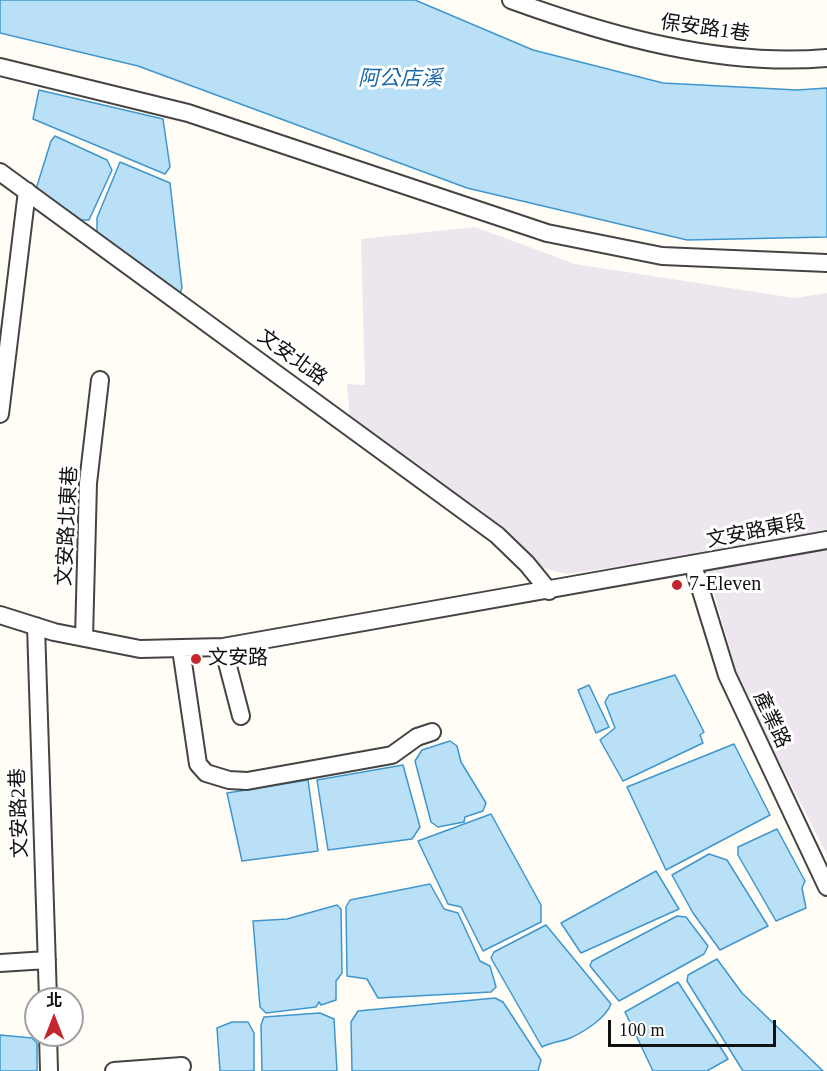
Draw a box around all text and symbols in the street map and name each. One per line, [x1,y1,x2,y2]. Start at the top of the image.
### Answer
street label: 保安路1巷 [659,11,751,47]
water label: 阿公店溪 [358,66,442,92]
street label: 文安北路 [253,325,331,391]
street label: 文安路北東巷 [53,465,83,587]
street label: 文安路東段 [705,511,807,553]
place label: 7-Eleven [689,573,761,597]
marker: 7-Eleven [670,578,684,592]
place label: 文安路 [208,647,268,671]
marker: 文安路 [189,652,203,666]
street label: 產業路 [747,688,795,752]
street label: 文安路2巷 [6,768,34,858]
north arrow [24,987,84,1047]
text: 北 [46,992,62,1009]
scale bar [611,1008,779,1046]
text: 100 m [619,1020,665,1040]

